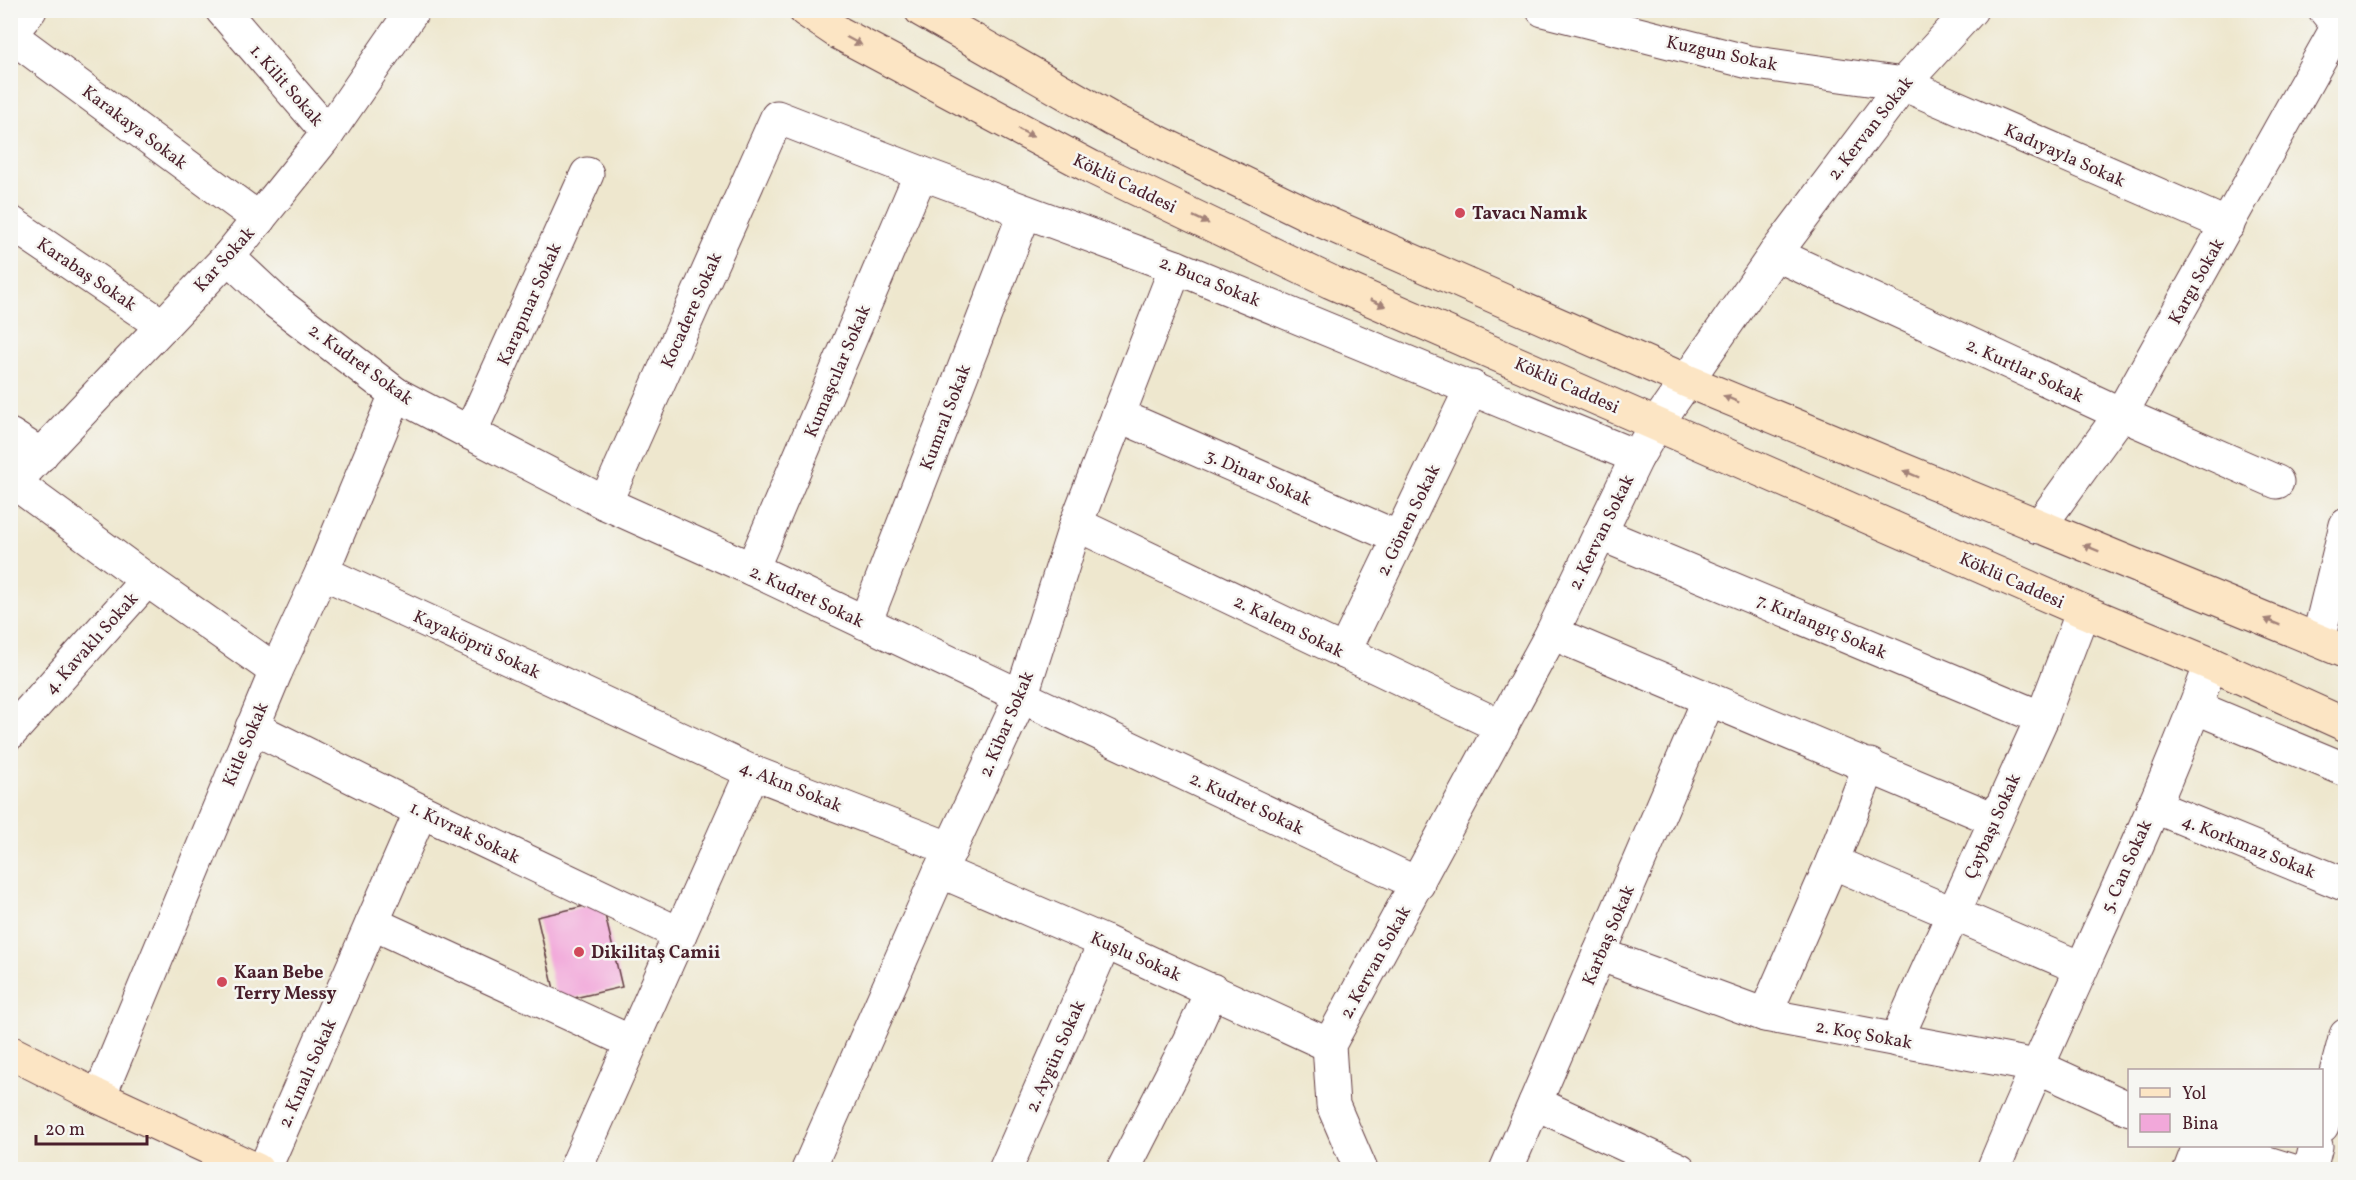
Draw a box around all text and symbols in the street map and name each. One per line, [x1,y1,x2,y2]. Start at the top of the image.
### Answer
street label: Kuzgun Sokak [1664,30,1780,78]
one-way arrow [846,37,863,46]
street label: 1. Kilit Sokak [243,40,329,132]
street label: 2. Kervan Sokak [1823,72,1920,186]
street label: Karakaya Sokak [76,80,192,176]
street label: Kadıyayla Sokak [2000,118,2129,194]
one-way arrow [1018,128,1035,138]
street label: Köklü Caddesi [1068,148,1180,220]
place label: Tavacı Namık [1472,202,1587,227]
marker: Tavacı Namık [1453,206,1467,220]
one-way arrow [1192,214,1210,224]
street label: Kar Sokak [189,222,261,298]
street label: Karabaş Sokak [31,233,141,318]
street label: Kargı Sokak [2163,234,2231,329]
street label: Karapınar Sokak [492,239,569,370]
street label: Kocadere Sokak [656,249,729,372]
street label: 2. Buca Sokak [1155,251,1264,314]
one-way arrow [1369,298,1386,307]
street label: Kumaşcılar Sokak [799,301,878,442]
street label: 2. Kudret Sokak [303,319,418,412]
street label: 2. Kurtlar Sokak [1961,333,2087,410]
street label: Köklü Caddesi [1510,352,1623,421]
street label: Kumral Sokak [915,361,978,474]
one-way arrow [1722,394,1740,403]
street label: 3. Dinar Sokak [1201,444,1316,513]
street label: 2. Gönen Sokak [1371,460,1447,581]
one-way arrow [1902,469,1920,478]
street label: 2. Kervan Sokak [1564,470,1641,595]
one-way arrow [2082,543,2100,553]
street label: Köklü Caddesi [1955,547,2068,616]
street label: 2. Kudret Sokak [745,560,868,635]
street label: 4. Kavaklı Sokak [39,587,145,701]
street label: 7. Kırlangıç Sokak [1752,589,1891,666]
street label: 2. Kalem Sokak [1229,590,1348,665]
street label: Kayaköprü Sokak [409,605,544,686]
one-way arrow [2263,617,2281,626]
street label: 2. Kibar Sokak [974,668,1041,781]
street label: Kitle Sokak [217,698,275,791]
street label: 4. Akın Sokak [735,755,846,819]
street label: 2. Kudret Sokak [1185,767,1308,842]
street label: Çaybaşı Sokak [1959,770,2028,883]
street label: 1. Kıvrak Sokak [405,796,524,871]
street label: 4. Korkmaz Sokak [2178,809,2319,886]
street label: 5. Can Sokak [2096,816,2159,917]
street label: Karbaş Sokak [1577,881,1642,990]
street label: 2. Kervan Sokak [1335,901,1418,1024]
street label: Kuşlu Sokak [1086,926,1185,989]
place label: Dikilitaş Camii [591,941,720,966]
marker: Dikilitaş Camii [572,945,586,959]
place label: Kaan Bebe Terry Messy [234,961,337,1007]
marker: Kaan Bebe Terry Messy [215,975,229,989]
street label: 2. Aygün Sokak [1020,996,1092,1117]
street label: 2. Kınalı Sokak [273,1015,344,1132]
street label: 2. Koç Sokak [1813,1015,1914,1056]
legend [2128,1069,2323,1147]
text: Yol [2182,1082,2207,1107]
scale bar [36,1108,147,1146]
text: Bina [2182,1112,2218,1137]
text: 20 m [45,1118,85,1143]

